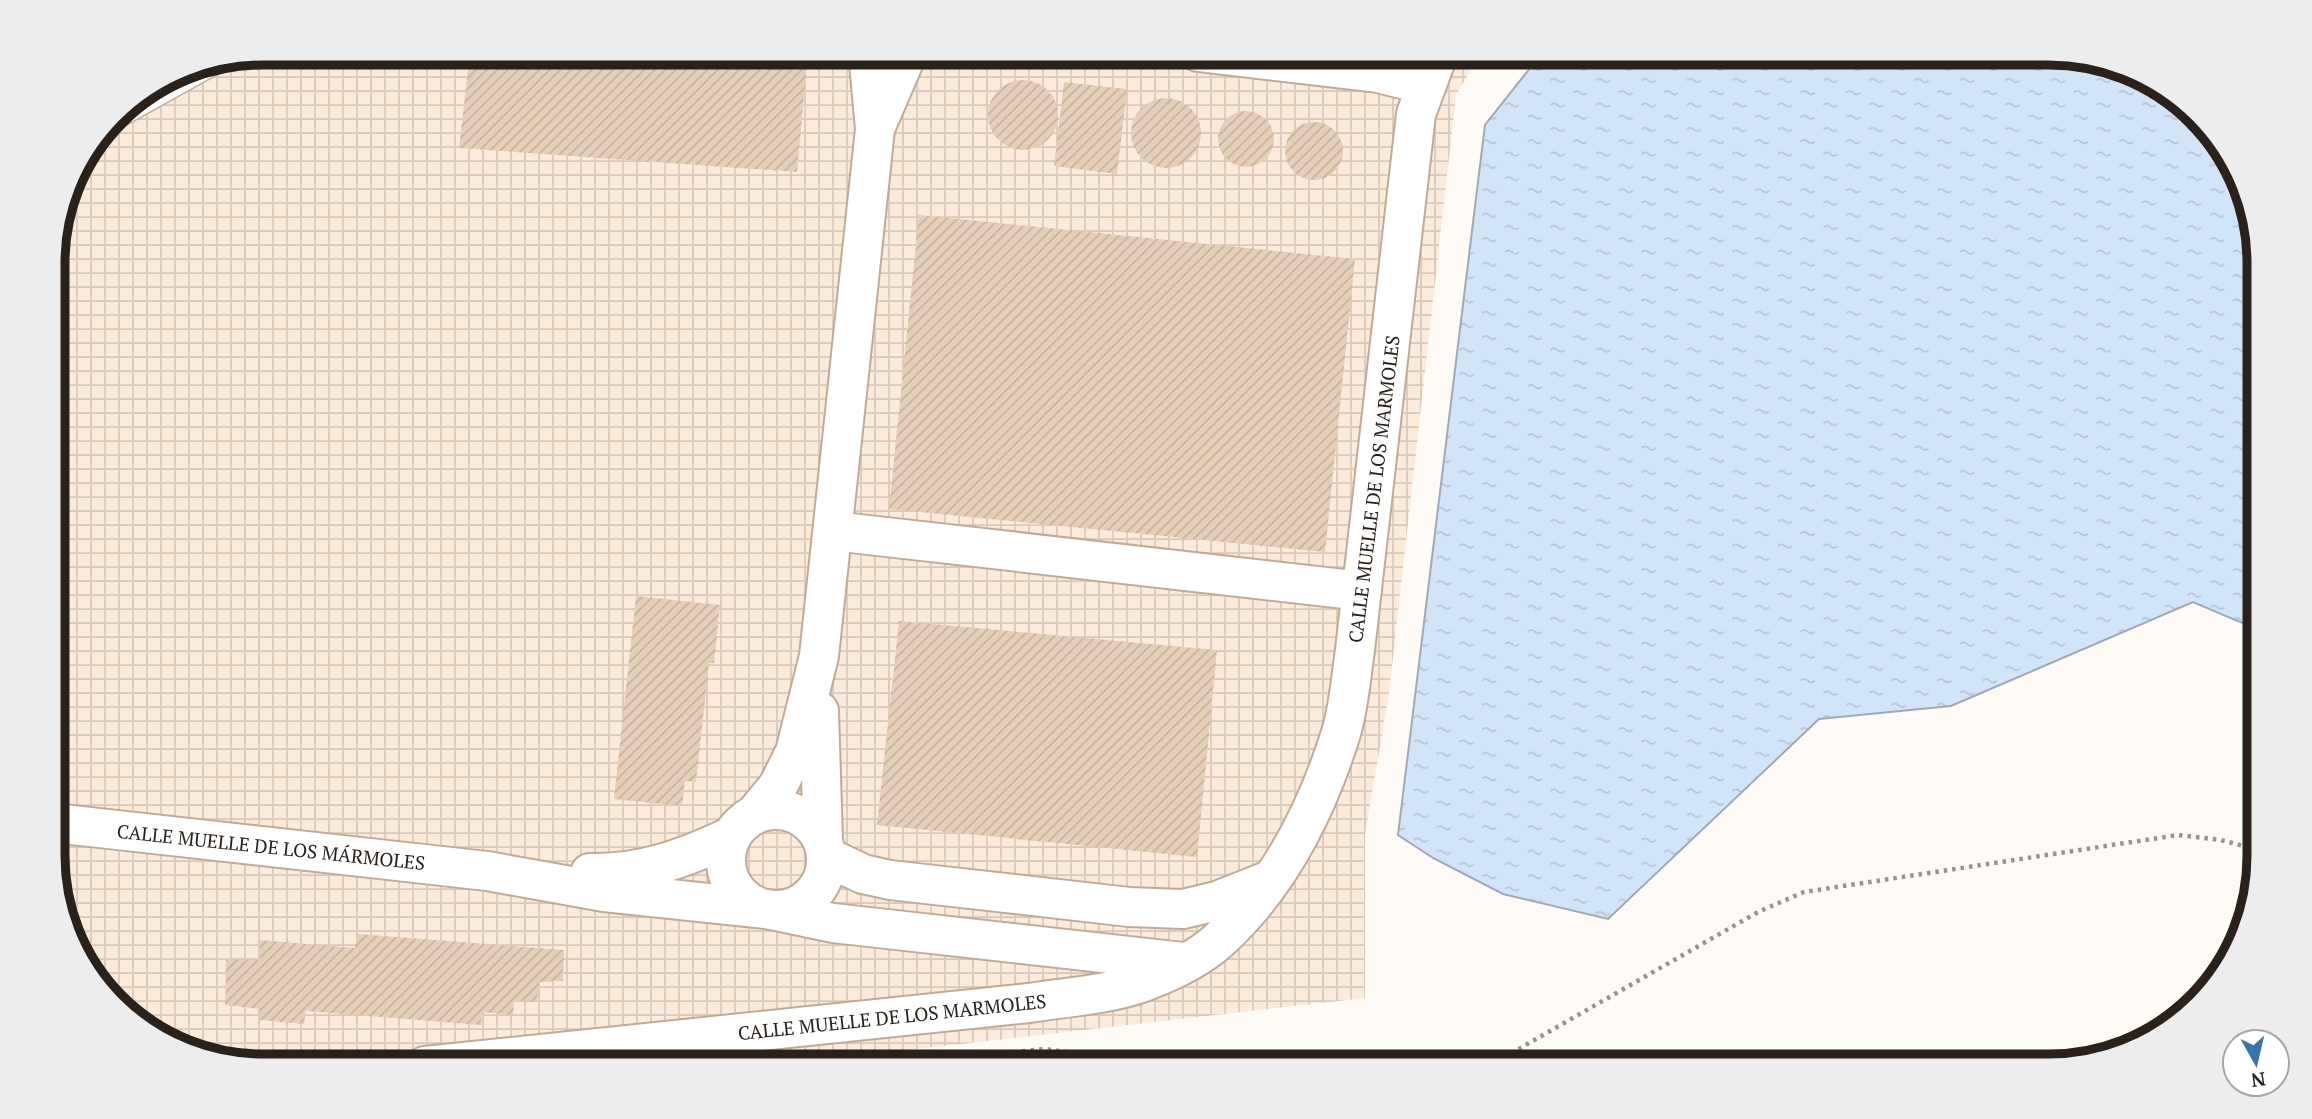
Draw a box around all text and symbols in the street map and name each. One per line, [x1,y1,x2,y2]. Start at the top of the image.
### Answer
street label: CALLE MUELLE DE LOS MARMOLES [1342,334,1405,644]
street label: CALLE MUELLE DE LOS MÁRMOLES [116,818,426,875]
street label: CALLE MUELLE DE LOS MARMOLES [737,988,1047,1045]
north arrow [2221,1028,2291,1098]
text: N [2249,1067,2267,1094]

